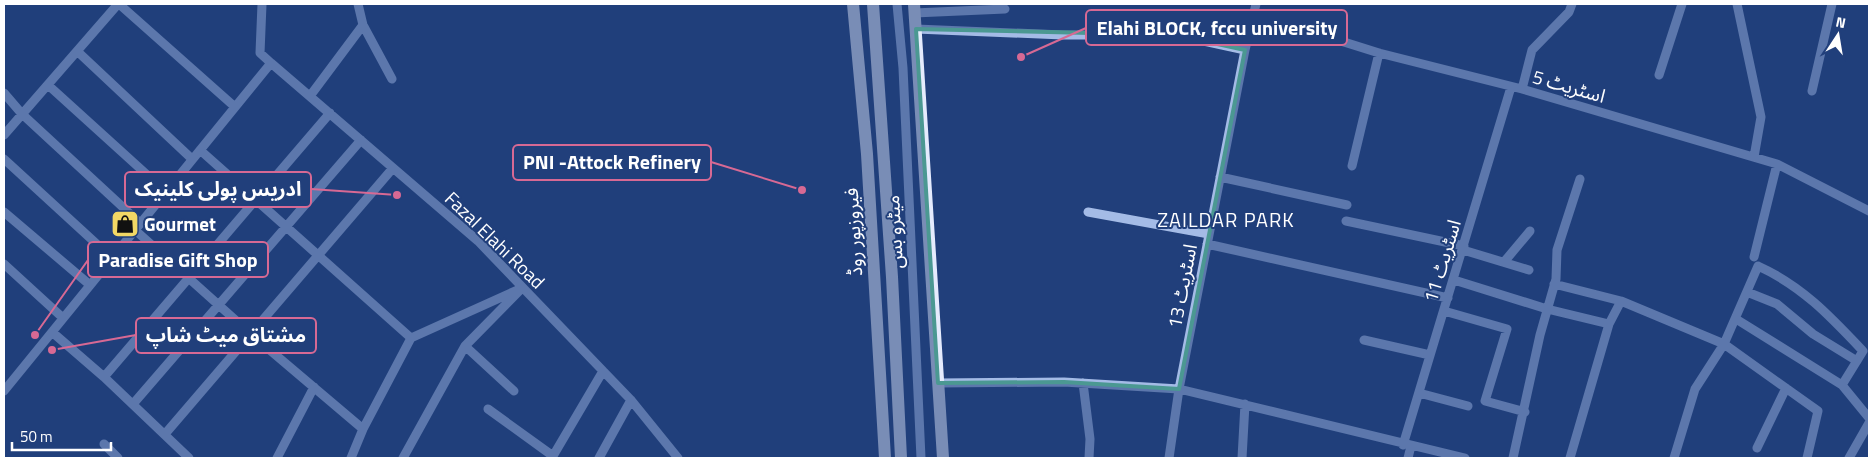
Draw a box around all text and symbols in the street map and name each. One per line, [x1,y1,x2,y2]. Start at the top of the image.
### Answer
callout: Elahi BLOCK, fccu university [1086,10,1347,45]
north arrow [1813,10,1863,60]
text: N [1834,11,1848,33]
text: Elahi BLOCK, fccu university [1096,12,1338,43]
street label: اسٹریٹ 5 [1529,61,1609,110]
callout: PNI -Attock Refinery [513,145,711,180]
text: PNI -Attock Refinery [523,146,701,177]
callout: ادریس پولی کلینیک [125,172,311,207]
text: ادریس پولی کلینیک [135,173,301,204]
street label: Fazal Elahi Road [439,184,552,295]
street label: فیروزپور روڈ [836,187,869,277]
street label: میٹرو بس [877,195,910,270]
district label: ZAILDAR PARK [1157,204,1295,235]
shop icon: Gourmet [110,209,140,239]
place label: Gourmet [144,209,216,238]
street label: اسٹریٹ 11 [1415,216,1468,306]
street label: اسٹریٹ 13 [1159,241,1204,331]
callout: Paradise Gift Shop [88,242,268,277]
text: Paradise Gift Shop [98,244,258,275]
callout: مشتاق میٹ شاپ [136,318,316,353]
text: مشتاق میٹ شاپ [146,319,306,350]
scale bar [12,420,111,452]
text: 50 m [20,425,53,448]

